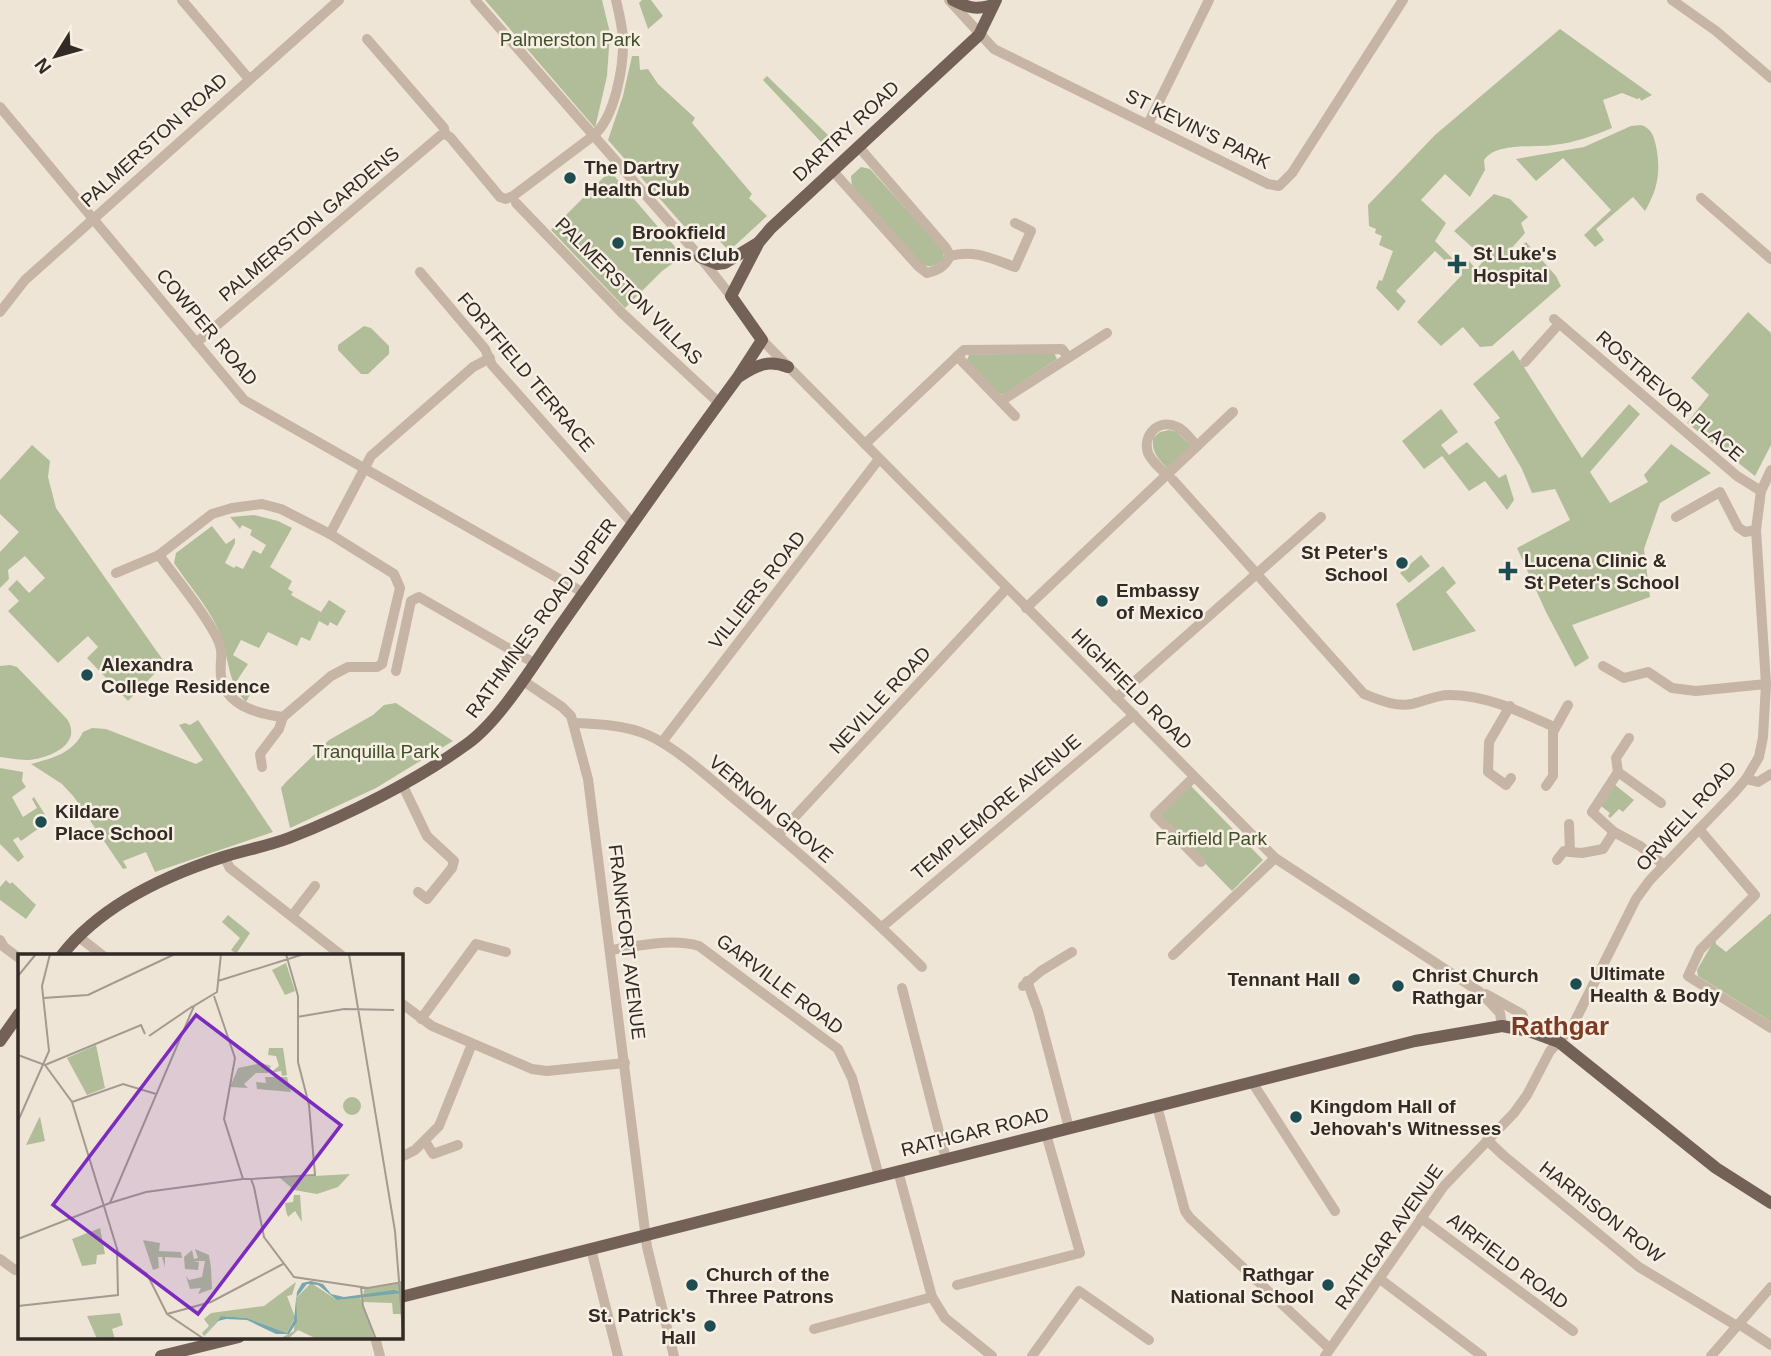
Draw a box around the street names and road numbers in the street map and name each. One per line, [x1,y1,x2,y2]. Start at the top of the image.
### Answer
street label: PALMERSTON ROAD [77,69,231,211]
street label: DARTRY ROAD [789,77,903,185]
street label: ST KEVIN'S PARK [1122,85,1274,173]
street label: PALMERSTON GARDENS [215,143,403,305]
street label: PALMERSTON VILLAS [551,213,707,369]
street label: COWPER ROAD [152,264,262,390]
street label: FORTFIELD TERRACE [453,288,599,456]
street label: ROSTREVOR PLACE [1592,326,1748,466]
street label: RATHMINES ROAD UPPER [462,514,620,722]
street label: VILLIERS ROAD [705,527,809,653]
street label: HIGHFIELD ROAD [1067,624,1197,754]
street label: NEVILLE ROAD [825,642,935,758]
street label: TEMPLEMORE AVENUE [907,730,1085,884]
street label: VERNON GROVE [705,751,837,867]
street label: ORWELL ROAD [1632,757,1740,875]
street label: FRANKFORT AVENUE [605,843,649,1041]
street label: GARVILLE ROAD [713,930,847,1038]
street label: RATHGAR ROAD [899,1103,1051,1161]
street label: HARRISON ROW [1536,1157,1668,1267]
street label: RATHGAR AVENUE [1331,1160,1447,1314]
street label: AIRFIELD ROAD [1443,1209,1573,1313]

